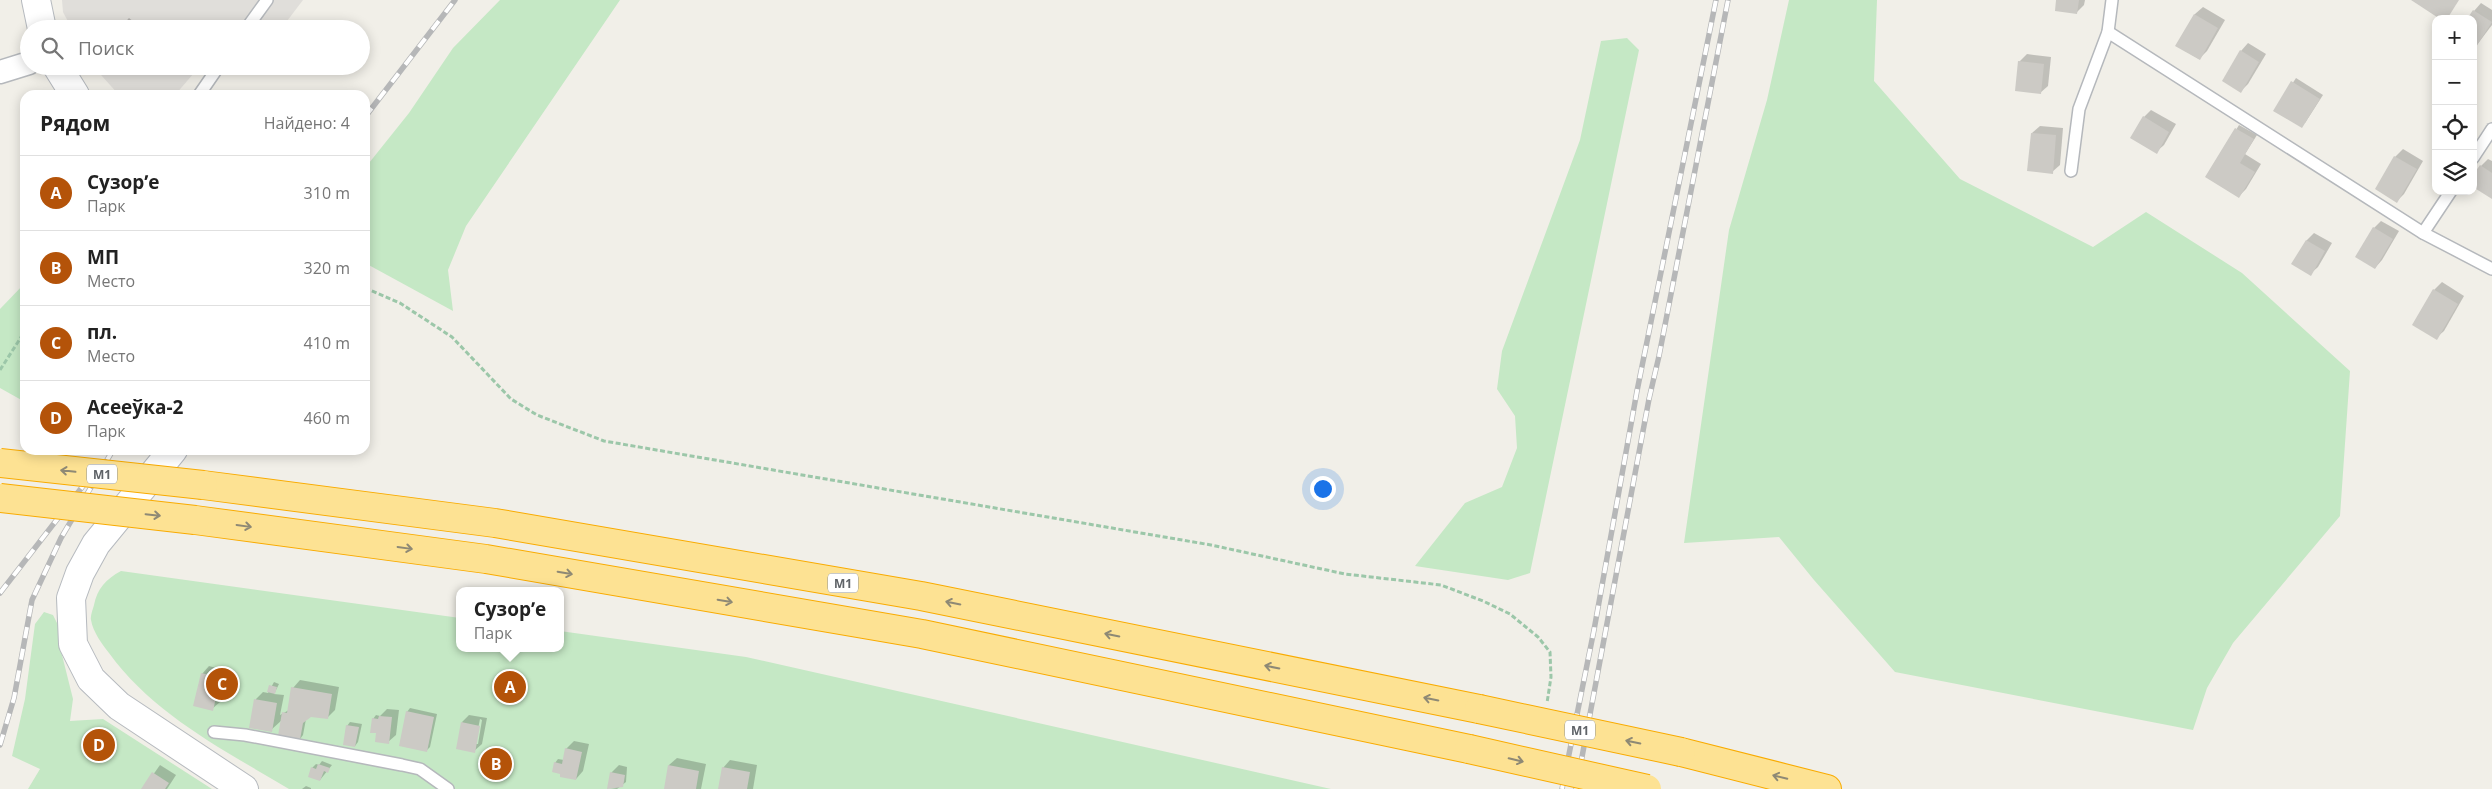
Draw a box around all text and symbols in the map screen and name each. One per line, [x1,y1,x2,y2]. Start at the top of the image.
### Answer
map controls [2432,15,2477,195]
button: + [2432,15,2477,60]
search box [20,20,370,75]
icon: search [38,34,66,62]
text: Поиск [78,35,134,61]
button: − [2432,60,2477,105]
button: locate [2432,105,2477,150]
text: Рядом [40,109,110,137]
text: Найдено: 4 [264,112,350,134]
button: layers [2432,150,2477,195]
text: Сузорʼе [87,169,160,195]
text: A [50,182,62,204]
text: 310 m [304,182,350,204]
text: Парк [87,195,126,217]
text: МП [87,244,119,270]
text: B [51,257,61,279]
text: 320 m [304,257,350,279]
text: Место [87,270,135,292]
text: пл. [87,319,117,345]
text: C [51,332,61,354]
text: 410 m [304,332,350,354]
text: Место [87,345,135,367]
text: Асееўка-2 [87,394,183,420]
text: D [50,407,62,429]
text: 460 m [304,407,350,429]
text: Парк [87,420,126,442]
road number: М1 [87,464,117,484]
one-way arrow [60,466,76,475]
your location [1310,476,1336,502]
one-way arrow [144,510,160,520]
one-way arrow [235,522,251,532]
one-way arrow [396,544,412,554]
one-way arrow [557,569,573,579]
road number: М1 [828,574,858,592]
popup [456,587,564,652]
text: Сузорʼе [474,596,546,622]
one-way arrow [717,596,733,606]
one-way arrow [945,597,961,607]
text: Парк [474,622,512,644]
one-way arrow [1105,629,1121,639]
one-way arrow [1264,662,1280,671]
pin: C [206,665,238,703]
pin: A [494,668,526,706]
one-way arrow [1423,694,1439,703]
road number: М1 [1565,720,1595,740]
pin: D [83,726,115,764]
one-way arrow [1626,736,1642,746]
pin: B [480,745,512,783]
one-way arrow [1508,756,1524,765]
one-way arrow [1773,772,1789,781]

